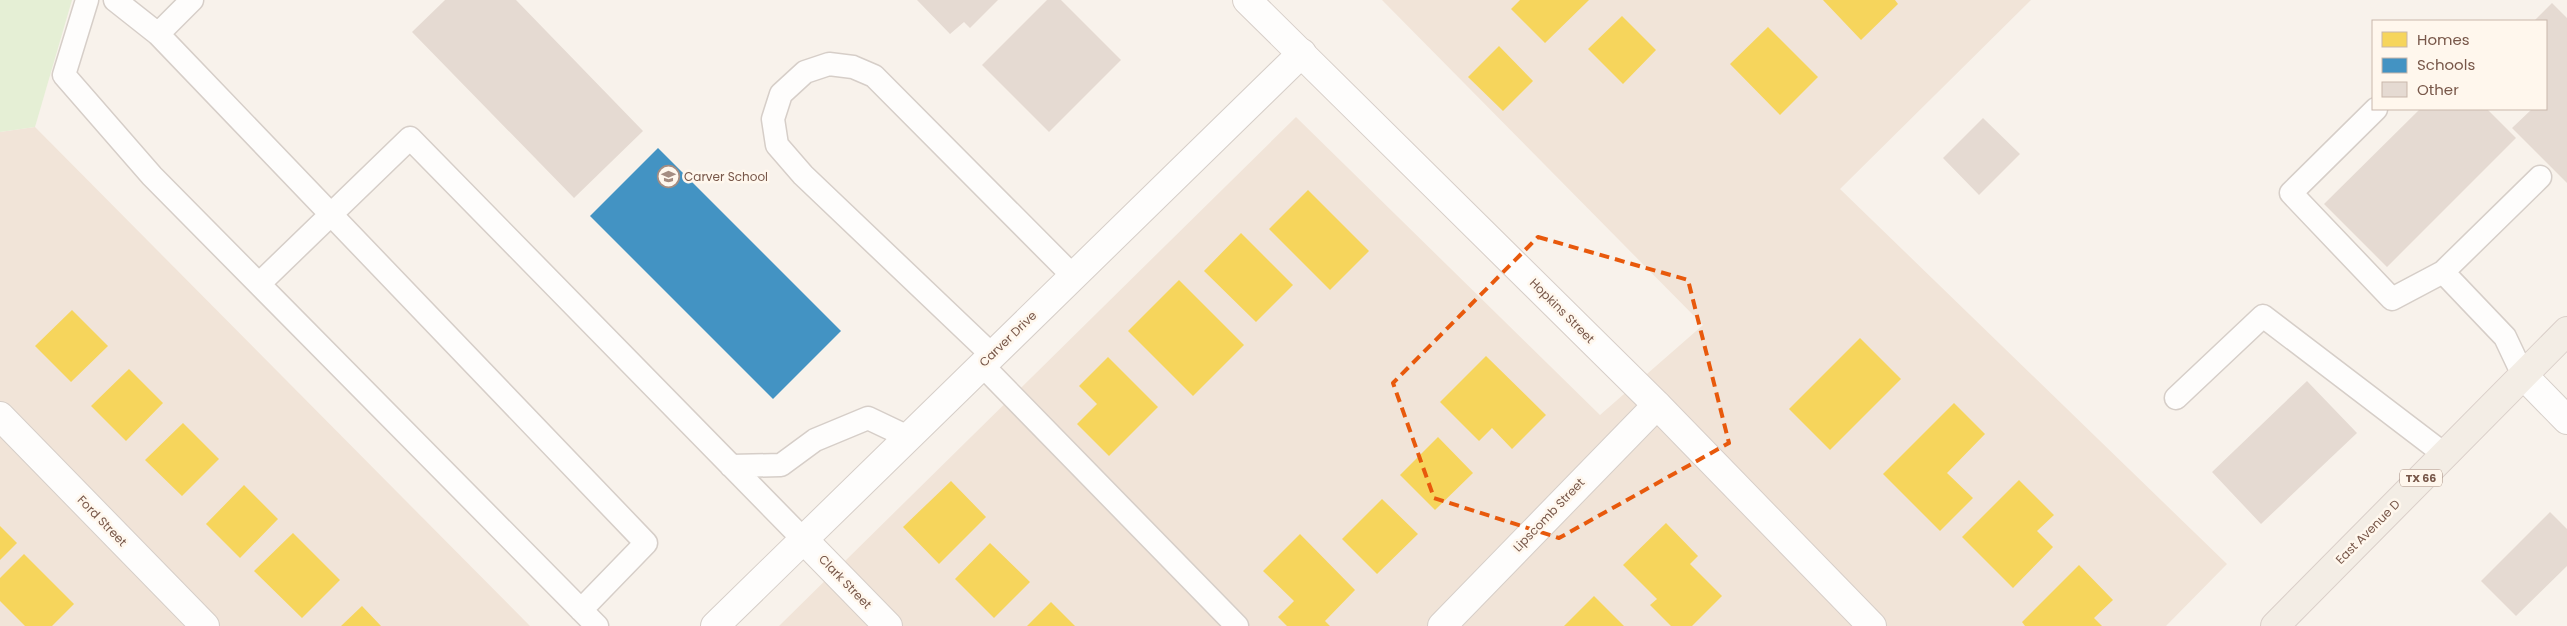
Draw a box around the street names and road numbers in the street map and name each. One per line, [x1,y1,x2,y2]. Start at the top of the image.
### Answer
street label: Hopkins Street [1526,274,1599,347]
street label: Carver Drive [975,307,1040,370]
road number: TX 66 [2400,469,2442,486]
street label: Lipscomb Street [1509,474,1588,555]
street label: Ford Street [74,491,131,550]
street label: East Avenue D [2332,496,2404,568]
street label: Clark Street [815,551,876,612]

